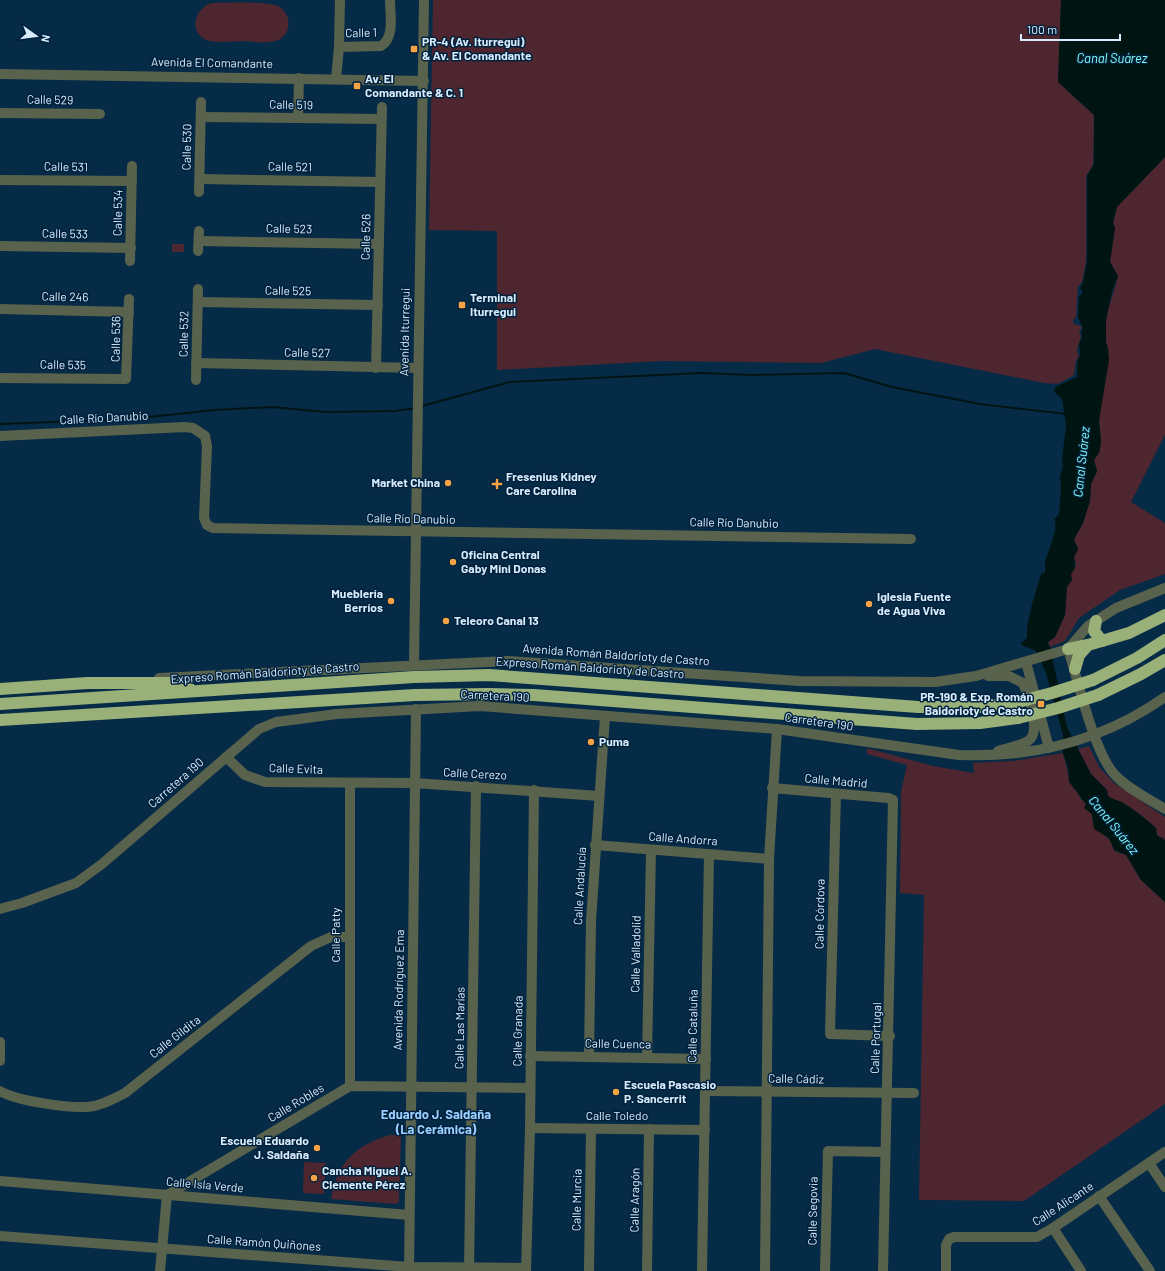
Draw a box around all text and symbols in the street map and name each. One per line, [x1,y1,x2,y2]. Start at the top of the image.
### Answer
north arrow [16,16,56,56]
scale bar [1021,16,1120,42]
text: 100 m [1027,22,1057,36]
street label: Calle 1 [345,25,377,39]
text: N [39,33,53,44]
place label: PR-4 (Av. Iturregui) & Av. El Comandante [422,34,532,62]
marker: PR-4 (Av. Iturregui) & Av. El Comandante [409,44,419,54]
water label: Canal Suárez [1077,50,1148,66]
street label: Avenida El Comandante [151,54,273,70]
place label: Av. El Comandante & C. 1 [365,71,463,99]
marker: Av. El Comandante & C. 1 [352,81,362,91]
street label: Calle 529 [27,92,73,106]
street label: Calle 519 [269,97,313,111]
street label: Calle 530 [179,123,193,170]
street label: Calle 531 [44,159,88,173]
street label: Calle 521 [268,159,312,173]
street label: Calle 534 [110,190,124,236]
street label: Calle 526 [358,214,372,260]
street label: Calle 523 [266,221,312,235]
street label: Calle 533 [42,226,88,240]
street label: Calle 525 [265,283,311,297]
street label: Avenida Iturregui [396,288,412,376]
street label: Calle 246 [41,289,89,303]
place label: Terminal Iturregui [470,290,516,318]
marker: Terminal Iturregui [457,300,467,310]
street label: Calle 532 [176,311,190,357]
street label: Calle 536 [108,316,122,362]
street label: Calle 527 [284,345,330,359]
street label: Calle 535 [40,357,86,371]
street label: Calle Río Danubio [59,408,149,426]
water label: Canal Suárez [1069,426,1093,498]
place label: Fresenius Kidney Care Carolina [506,469,597,497]
place label: Market China [371,475,440,489]
marker: Market China [443,478,453,488]
marker: Fresenius Kidney Care Carolina [491,478,503,490]
street label: Calle Río Danubio [366,510,456,526]
street label: Calle Río Danubio [689,514,779,530]
place label: Oficina Central Gaby Mini Donas [461,547,546,575]
marker: Oficina Central Gaby Mini Donas [448,557,458,567]
place label: Mueblería Berríos [331,586,383,614]
place label: Iglesia Fuente de Agua Viva [877,589,951,617]
marker: Mueblería Berríos [386,596,396,606]
marker: Iglesia Fuente de Agua Viva [864,599,874,609]
place label: Teleoro Canal 13 [454,613,539,627]
marker: Teleoro Canal 13 [441,616,451,626]
street label: Avenida Román Baldorioty de Castro [522,640,710,668]
street label: Expreso Román Baldorioty de Castro [495,653,685,681]
street label: Expreso Román Baldorioty de Castro [170,658,360,686]
street label: Carretera 190 [460,686,530,704]
place label: PR-190 & Exp. Román Baldorioty de Castro [920,689,1033,717]
marker: PR-190 & Exp. Román Baldorioty de Castro [1036,699,1046,709]
street label: Carretera 190 [784,709,854,733]
place label: Puma [599,734,629,748]
marker: Puma [586,737,596,747]
street label: Carretera 190 [145,754,206,810]
street label: Calle Evita [269,760,323,776]
street label: Calle Cerezo [443,764,507,782]
street label: Calle Madrid [804,770,868,790]
water label: Canal Suárez [1085,792,1143,858]
street label: Calle Andorra [648,829,718,847]
street label: Calle Andalucía [570,847,588,925]
street label: Calle Córdova [811,879,827,949]
street label: Calle Patty [328,907,342,963]
street label: Calle Valladolid [627,915,643,993]
street label: Avenida Rodríguez Ema [390,929,406,1051]
street label: Calle Las Marías [451,986,467,1069]
street label: Calle Cataluña [684,989,700,1063]
street label: Calle Granada [509,995,525,1066]
street label: Calle Portugal [867,1002,883,1074]
street label: Calle Gildita [146,1012,203,1060]
street label: Calle Cuenca [585,1035,651,1051]
street label: Calle Cádiz [768,1071,824,1085]
place label: Escuela Pascasio P. Sancerrit [624,1077,717,1105]
street label: Calle Robles [265,1080,326,1124]
marker: Escuela Pascasio P. Sancerrit [611,1087,621,1097]
district label: Eduardo J. Saldaña (La Cerámica) [381,1106,491,1137]
street label: Calle Toledo [586,1108,648,1122]
place label: Escuela Eduardo J. Saldaña [220,1133,309,1161]
marker: Escuela Eduardo J. Saldaña [312,1143,322,1153]
place label: Cancha Miguel A. Clemente Pérez [322,1163,412,1191]
street label: Calle Aragón [626,1167,642,1232]
street label: Calle Murcia [568,1169,584,1231]
marker: Cancha Miguel A. Clemente Pérez [309,1173,319,1183]
street label: Calle Isla Verde [166,1174,245,1194]
street label: Calle Segovia [804,1177,820,1245]
street label: Calle Alicante [1029,1178,1096,1228]
street label: Calle Ramón Quiñones [207,1231,322,1253]

